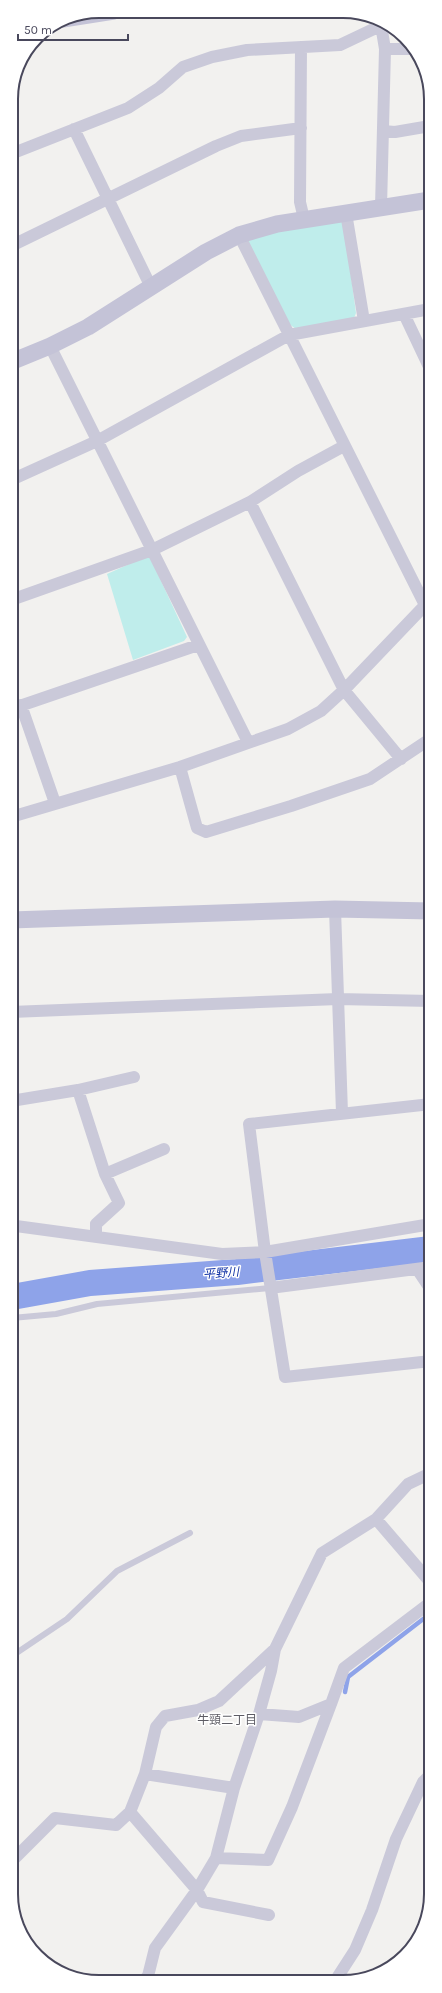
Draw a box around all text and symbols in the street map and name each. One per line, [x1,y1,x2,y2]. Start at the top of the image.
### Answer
scale bar [18,16,128,42]
text: 50 m [24,23,52,37]
water label: 平野川 [203,1265,241,1281]
district label: 牛頸二丁目 [197,1713,257,1727]

